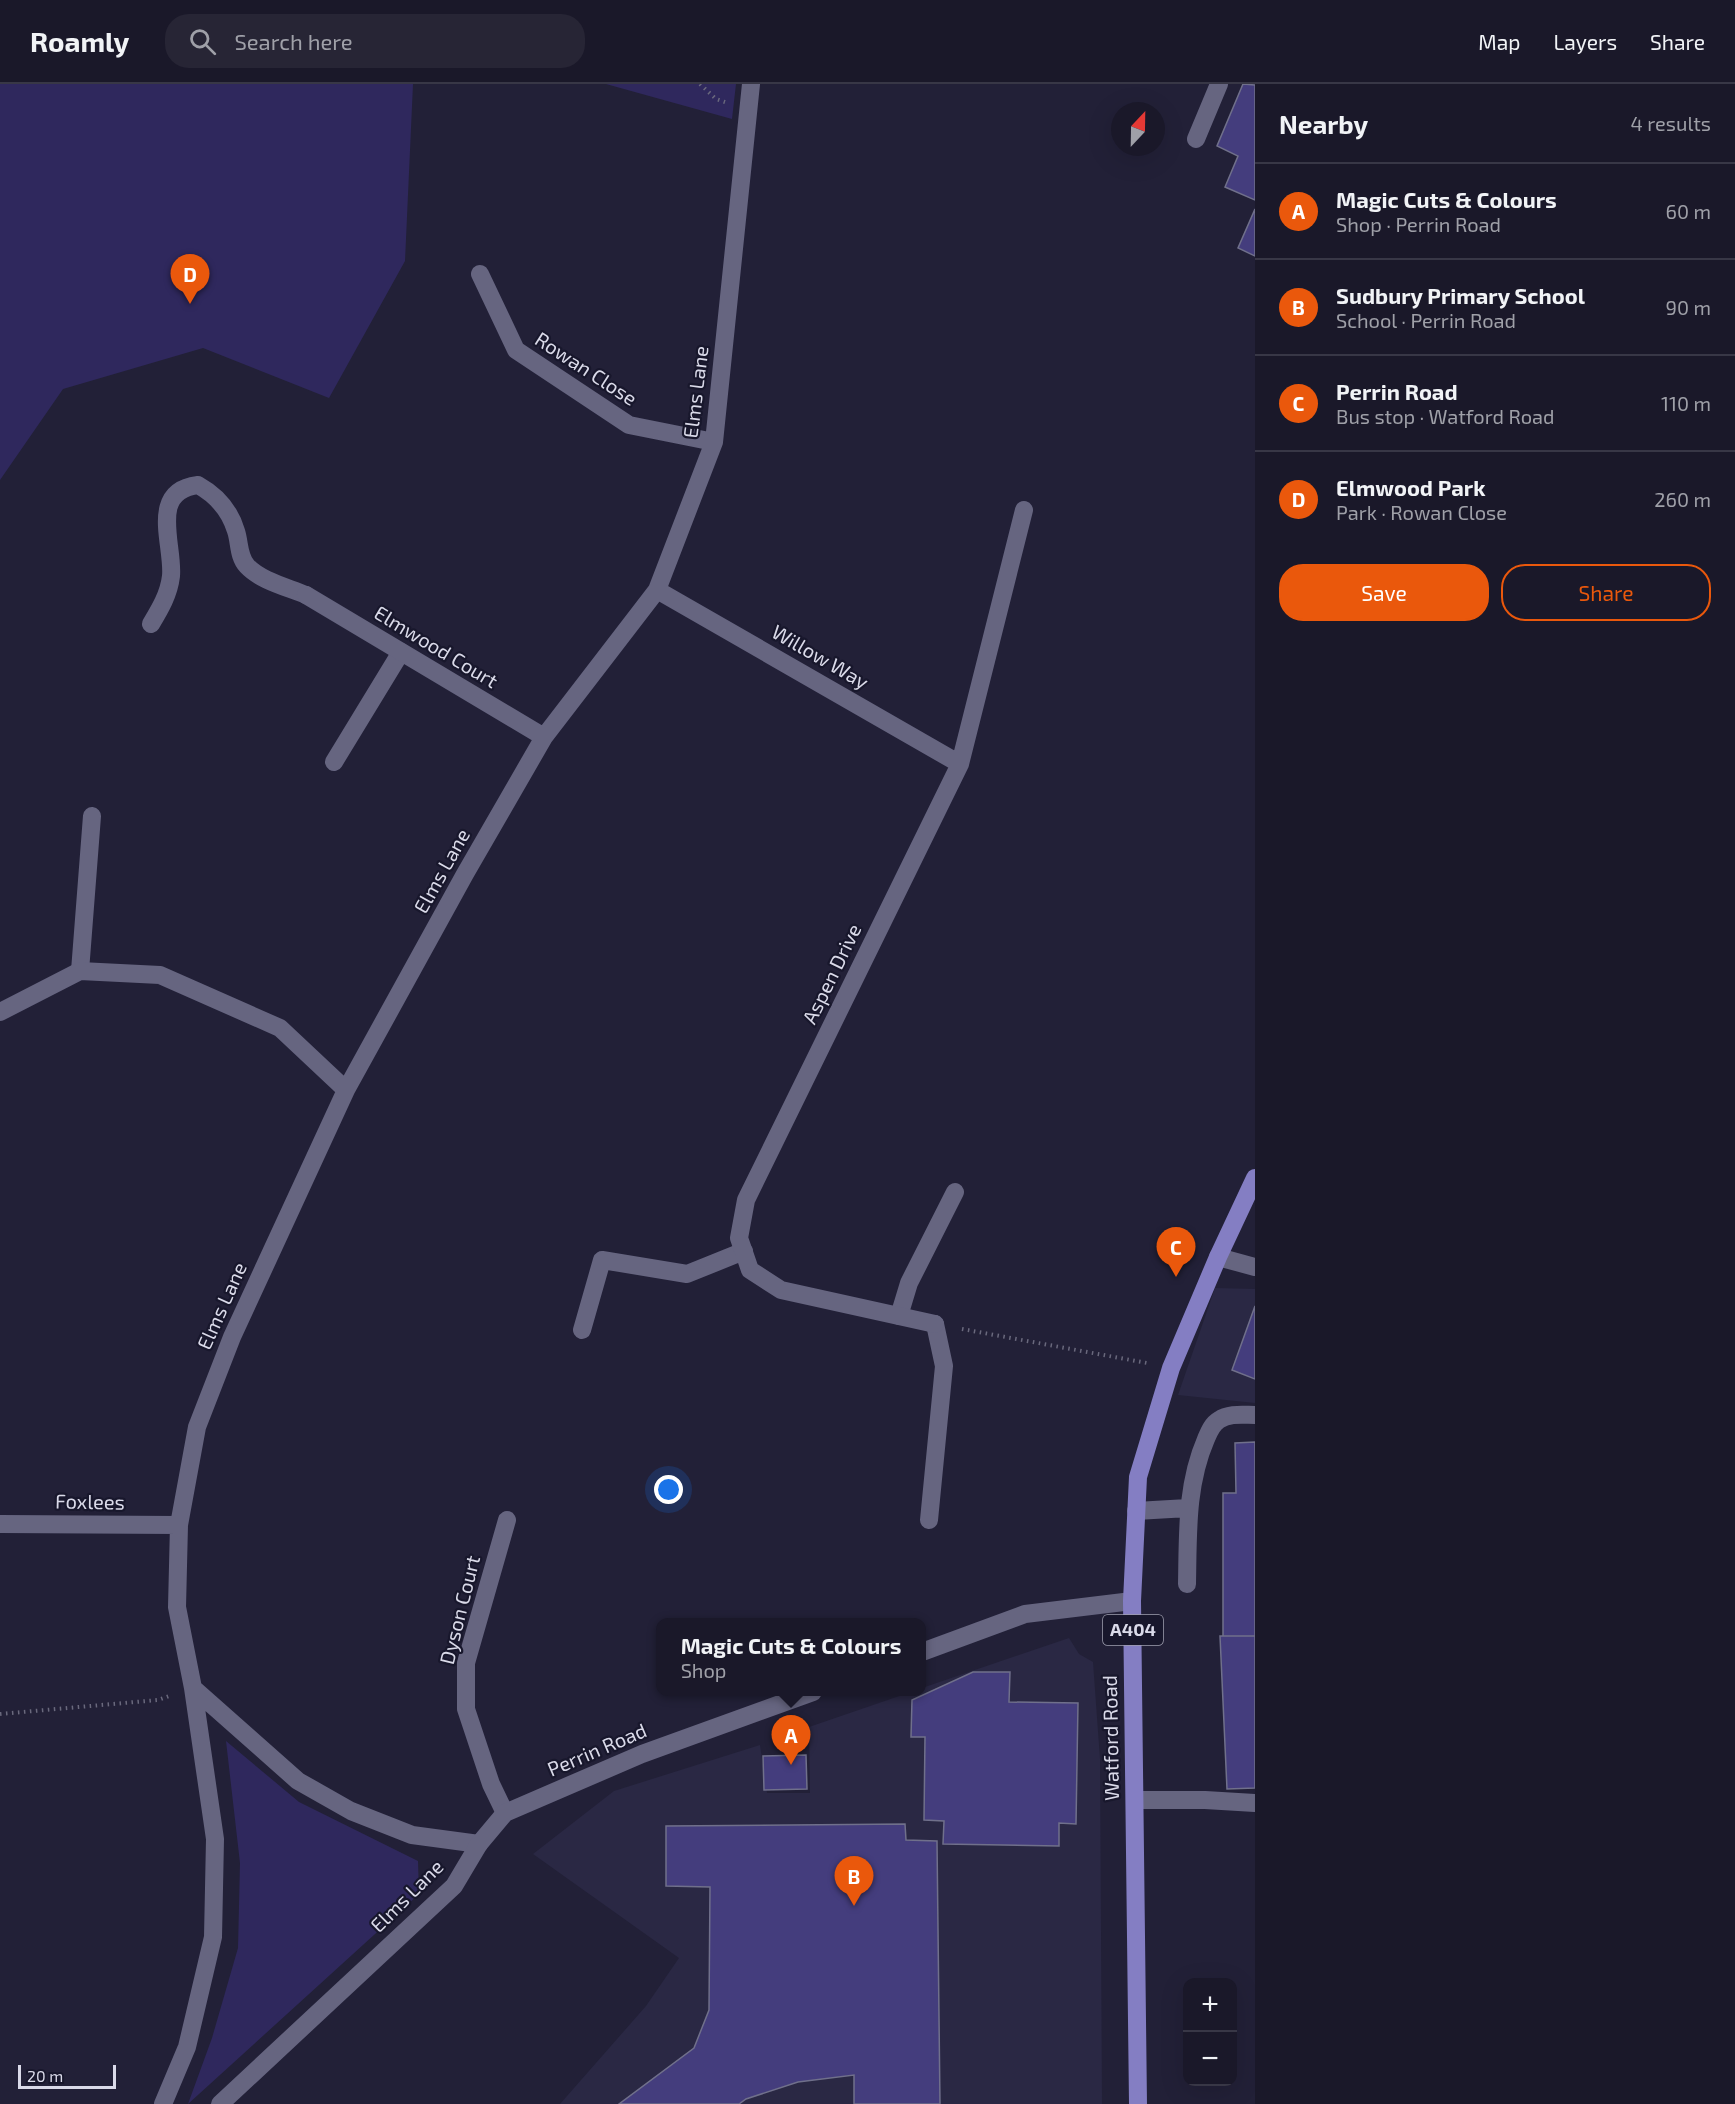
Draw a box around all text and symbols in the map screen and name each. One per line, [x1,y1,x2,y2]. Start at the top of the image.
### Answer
search box [165,14,585,68]
text: Roamly [30,24,129,58]
icon: search [186,25,219,58]
text: Search here [234,28,353,54]
text: Map [1478,29,1520,54]
text: Layers [1553,29,1617,54]
text: Share [1650,29,1705,54]
north arrow [1111,102,1165,156]
text: Nearby [1279,108,1368,139]
text: 4 results [1631,111,1711,135]
text: Magic Cuts & Colours [1336,186,1557,212]
text: A [1292,199,1305,223]
text: 60 m [1666,199,1711,223]
text: Shop · Perrin Road [1336,212,1501,236]
pin: D [170,254,210,304]
text: Sudbury Primary School [1336,282,1585,308]
text: B [1292,295,1305,319]
text: 90 m [1666,295,1711,319]
text: School · Perrin Road [1336,308,1516,332]
street label: Rowan Close [531,326,642,410]
street label: Elms Lane [677,344,713,439]
text: Perrin Road [1336,378,1458,404]
text: C [1293,391,1304,415]
text: 110 m [1661,391,1711,415]
text: Bus stop · Watford Road [1336,404,1554,428]
text: Elmwood Park [1336,474,1485,500]
text: D [1292,487,1305,511]
text: 260 m [1654,487,1711,511]
text: Park · Rowan Close [1336,500,1507,524]
button: Save [1279,564,1489,621]
button: Share [1501,564,1711,621]
street label: Elmwood Court [371,600,503,693]
street label: Willow Way [768,619,873,694]
street label: Elms Lane [408,824,474,917]
street label: Aspen Drive [797,920,866,1028]
pin: C [1156,1228,1196,1277]
street label: Elms Lane [191,1258,251,1353]
your location [654,1475,683,1504]
street label: Foxlees [55,1488,125,1514]
street label: Dyson Court [434,1553,484,1667]
road number: A404 [1103,1615,1163,1645]
popup [656,1618,926,1696]
text: Magic Cuts & Colours [681,1632,901,1658]
text: Shop [681,1658,726,1682]
street label: Watford Road [1097,1675,1123,1801]
pin: A [772,1716,810,1765]
street label: Perrin Road [543,1717,650,1781]
street label: Elms Lane [365,1854,448,1937]
pin: B [834,1856,874,1906]
map controls [1183,1978,1237,2086]
button: + [1183,1978,1237,2032]
button: − [1183,2032,1237,2086]
scale bar [18,2062,116,2090]
text: 20 m [27,2066,63,2085]

